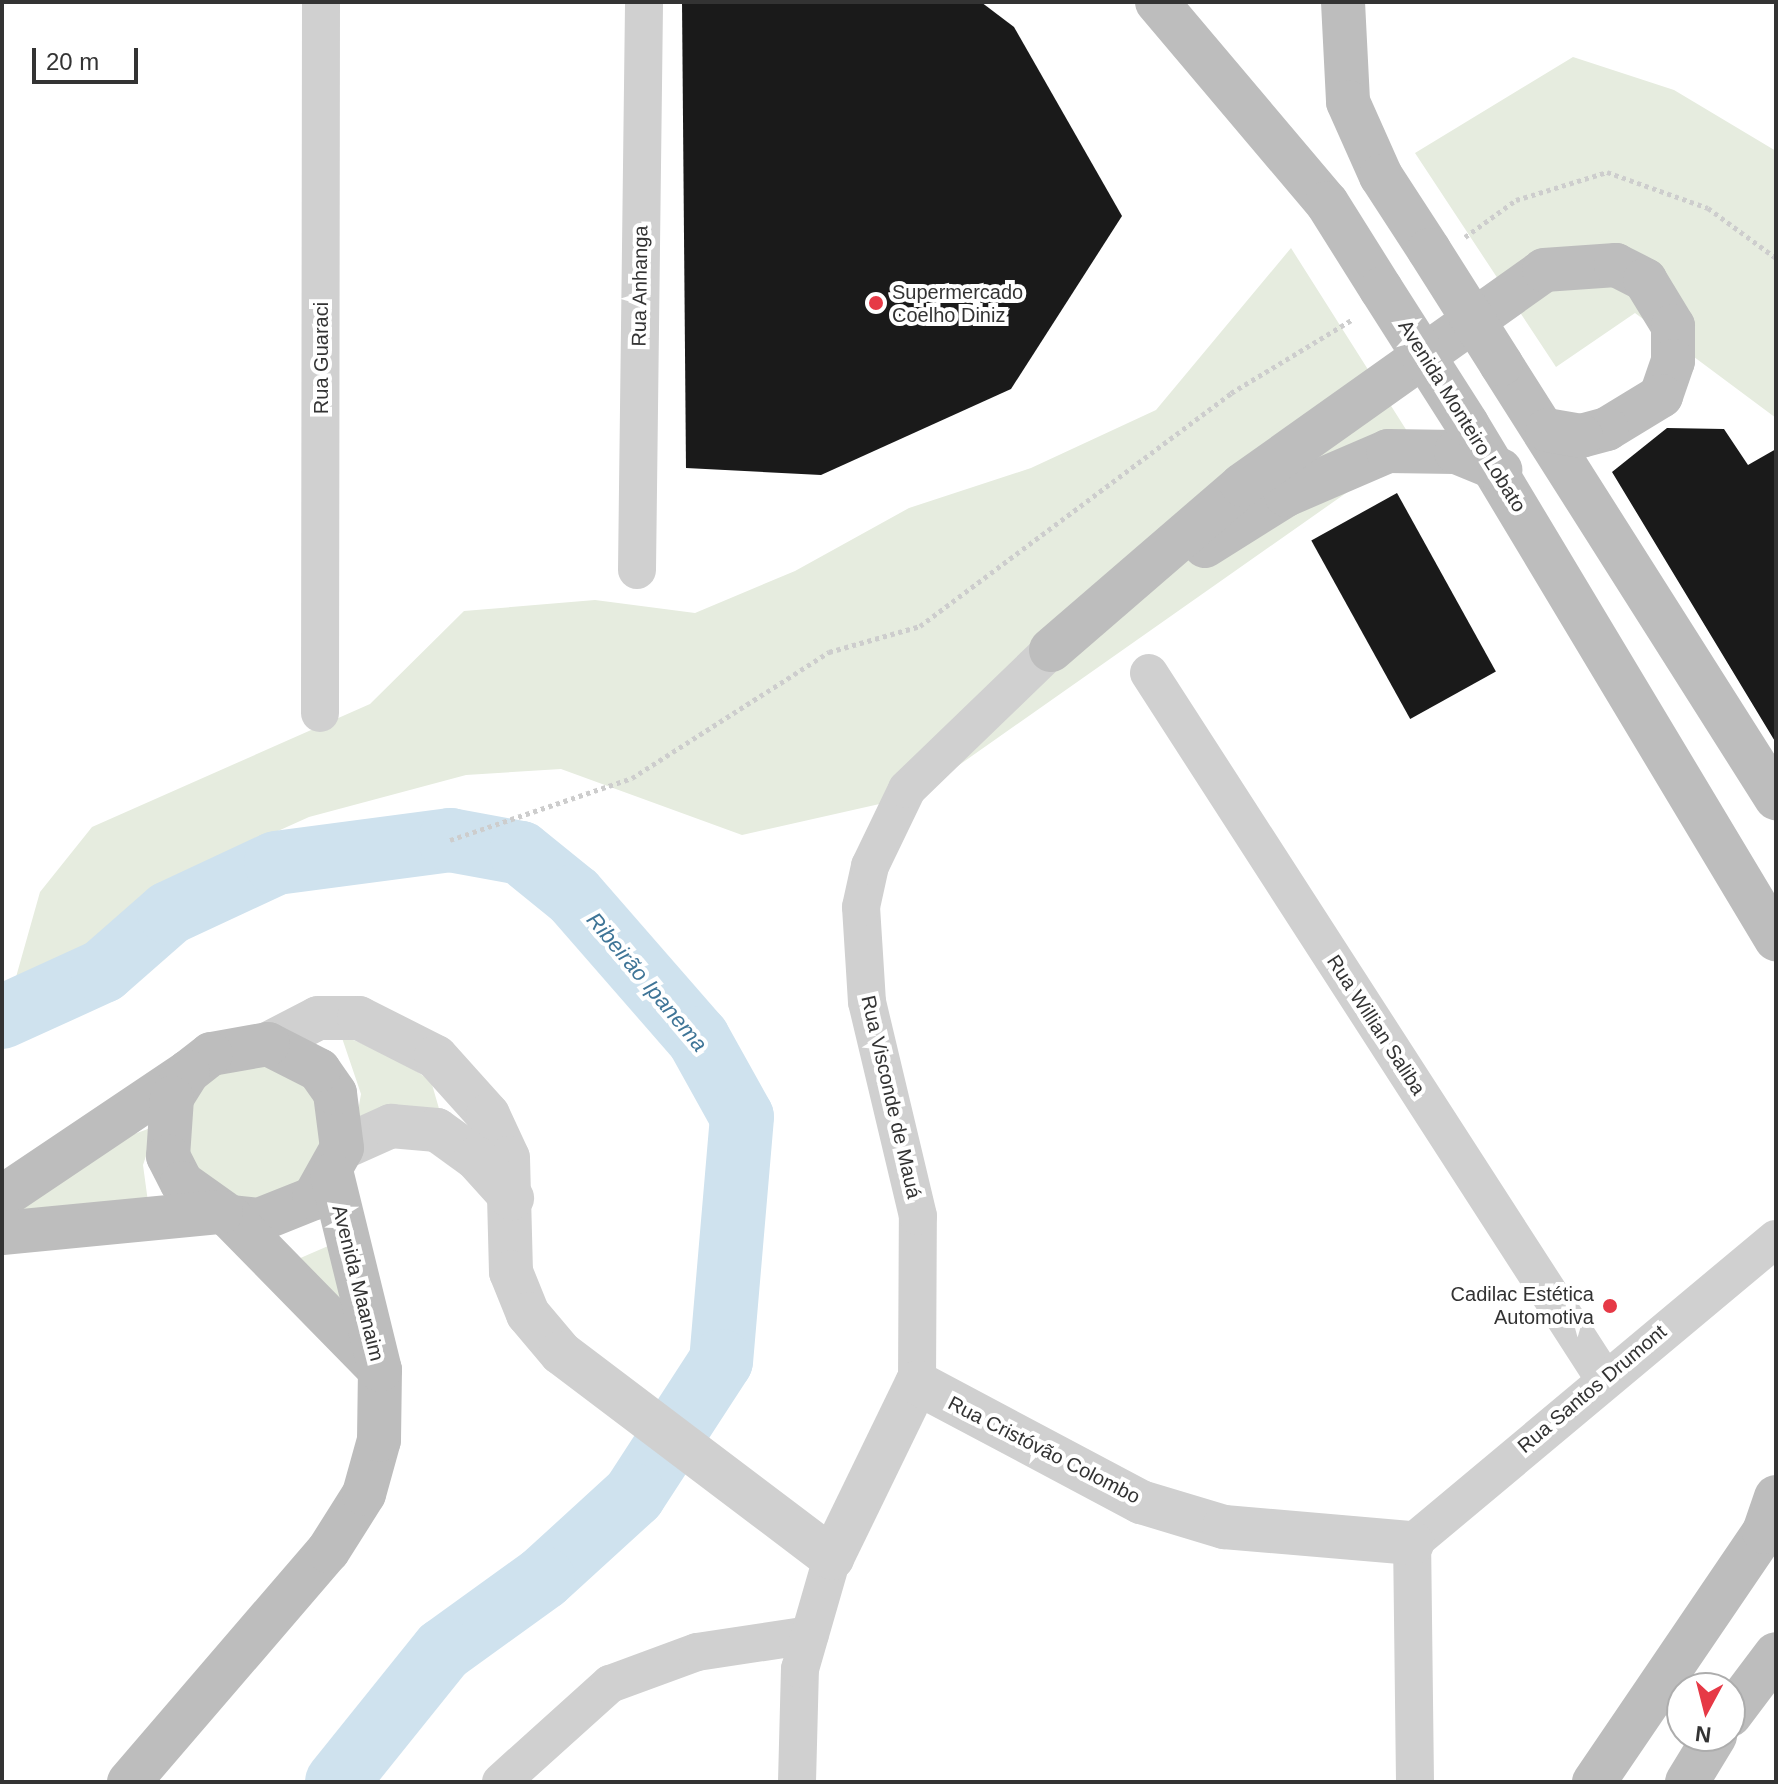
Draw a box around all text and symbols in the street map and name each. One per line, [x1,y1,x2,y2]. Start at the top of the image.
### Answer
scale bar [36,32,142,82]
text: 20 m [46,48,99,75]
street label: Rua Anhanga [627,225,653,347]
place label: Supermercado Coelho Diniz [892,280,1023,327]
marker: Supermercado Coelho Diniz [867,294,885,312]
street label: Rua Guaraci [309,302,333,414]
street label: Avenida Monteiro Lobato [1393,316,1531,516]
water label: Ribeirão Ipanema [581,907,713,1057]
street label: Rua Willian Saliba [1322,950,1430,1100]
street label: Rua Visconde de Mauá [856,993,926,1201]
street label: Avenida Maanaim [327,1203,389,1363]
place label: Cadilac Estética Automotiva [1451,1282,1594,1329]
marker: Cadilac Estética Automotiva [1601,1297,1619,1315]
street label: Rua Santos Drumont [1513,1320,1671,1458]
street label: Rua Cristóvão Colombo [944,1391,1144,1509]
north arrow [1666,1672,1746,1752]
text: N [1694,1721,1713,1748]

